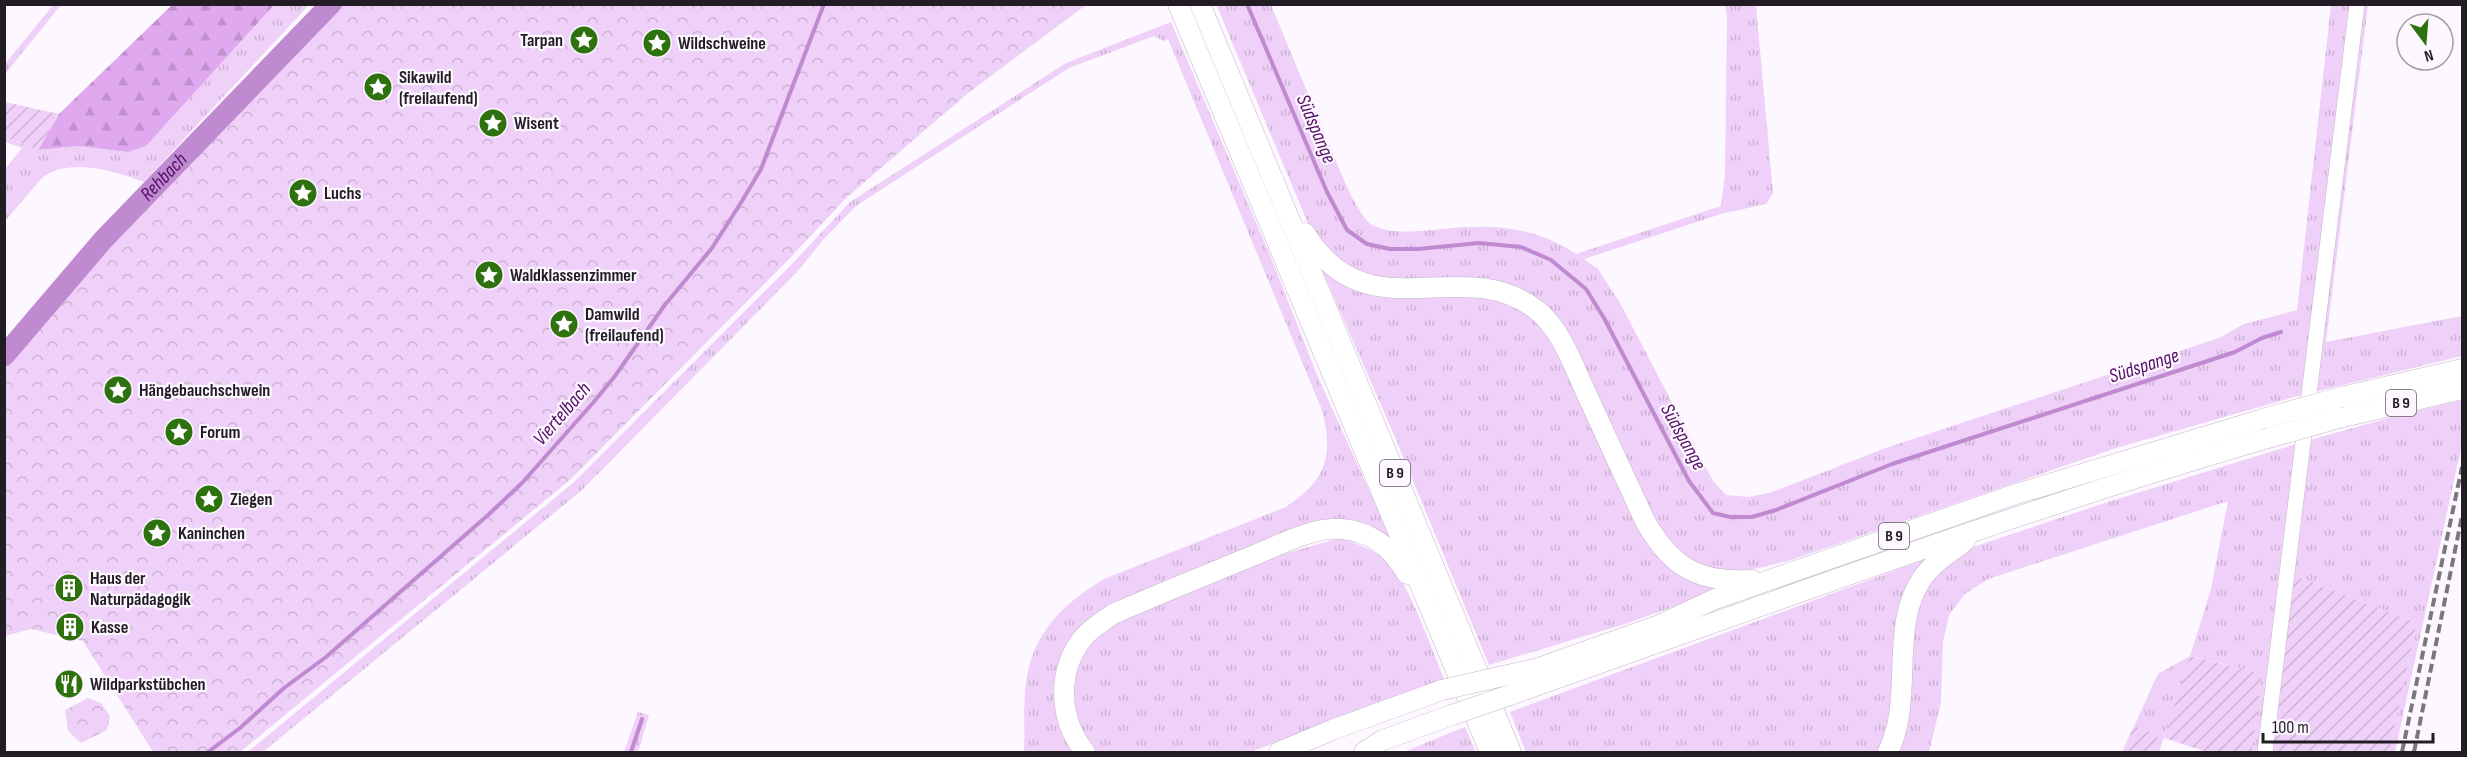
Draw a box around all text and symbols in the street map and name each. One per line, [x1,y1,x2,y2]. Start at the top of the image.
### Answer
north arrow [2395,12,2455,72]
place icon: Tarpan [568,24,600,56]
place icon: Wildschweine [641,27,673,59]
place label: Tarpan [520,30,563,51]
place label: Wildschweine [678,33,766,54]
text: N [2422,45,2435,65]
place label: Sikawild (freilaufend) [399,67,478,109]
place icon: Sikawild (freilaufend) [362,71,394,103]
water label: Südspange [1291,91,1341,167]
place icon: Wisent [477,107,509,139]
place label: Wisent [514,113,559,134]
water label: Rehbach [135,148,192,206]
place icon: Luchs [287,177,319,209]
place label: Luchs [324,183,362,204]
place icon: Waldklassenzimmer [473,259,505,291]
place label: Waldklassenzimmer [510,265,637,286]
place label: Damwild (freilaufend) [585,304,664,346]
place icon: Damwild (freilaufend) [548,308,580,340]
water label: Südspange [2106,343,2182,389]
place icon: Hängebauchschwein [102,374,134,406]
water label: Viertelbach [528,378,596,450]
place label: Hängebauchschwein [139,380,270,401]
road number: B 9 [2386,390,2416,416]
water label: Südspange [1655,400,1711,475]
place icon: Forum [163,416,195,448]
place label: Forum [200,422,240,443]
road number: B 9 [1380,460,1410,486]
place icon: Ziegen [193,483,225,515]
place label: Ziegen [230,489,272,510]
place icon: Kaninchen [141,517,173,549]
place label: Kaninchen [178,523,245,544]
road number: B 9 [1879,523,1909,549]
place label: Haus der Naturpädagogik [90,568,191,610]
building icon: Haus der Naturpädagogik [53,572,85,604]
building icon: Kasse [54,611,86,643]
place label: Kasse [91,617,128,638]
restaurant icon: Wildparkstübchen [53,668,85,700]
place label: Wildparkstübchen [90,674,206,695]
scale bar [2263,706,2432,744]
text: 100 m [2272,717,2309,738]

